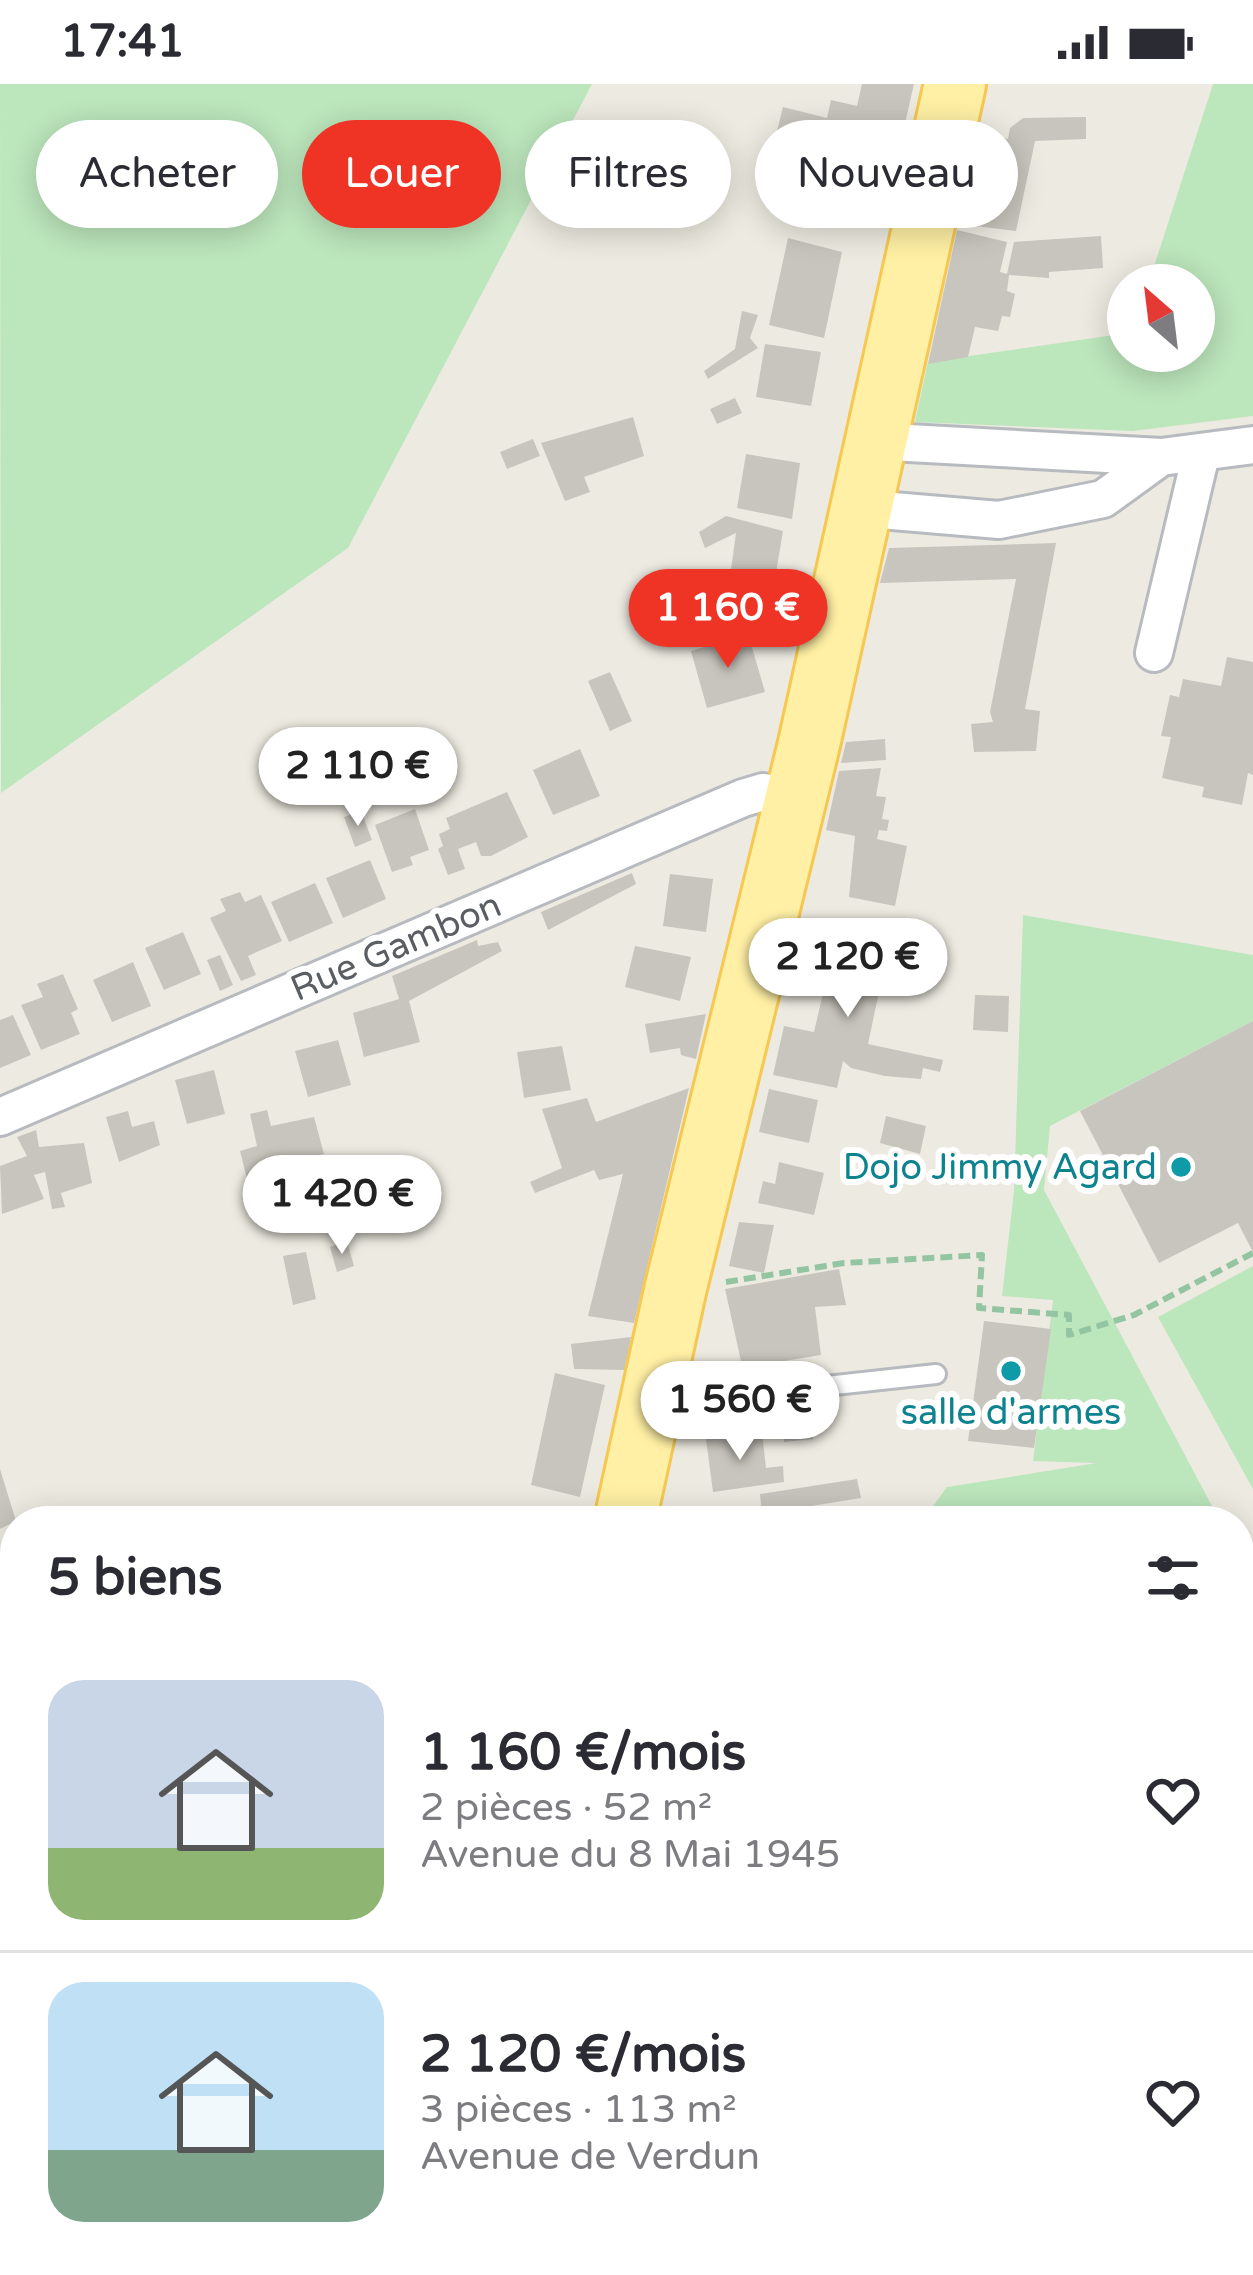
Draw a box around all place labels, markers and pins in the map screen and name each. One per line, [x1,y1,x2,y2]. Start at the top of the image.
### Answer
pin: 1 160 € [617,569,839,671]
pin: 2 110 € [247,727,469,829]
pin: 2 120 € [737,918,959,1020]
place label: Dojo Jimmy Agard [843,1146,1157,1189]
marker: Dojo Jimmy Agard [1168,1154,1194,1180]
pin: 1 420 € [231,1155,453,1257]
marker: salle d'armes [998,1358,1024,1384]
pin: 1 560 € [629,1361,851,1463]
place label: salle d'armes [901,1391,1121,1434]

